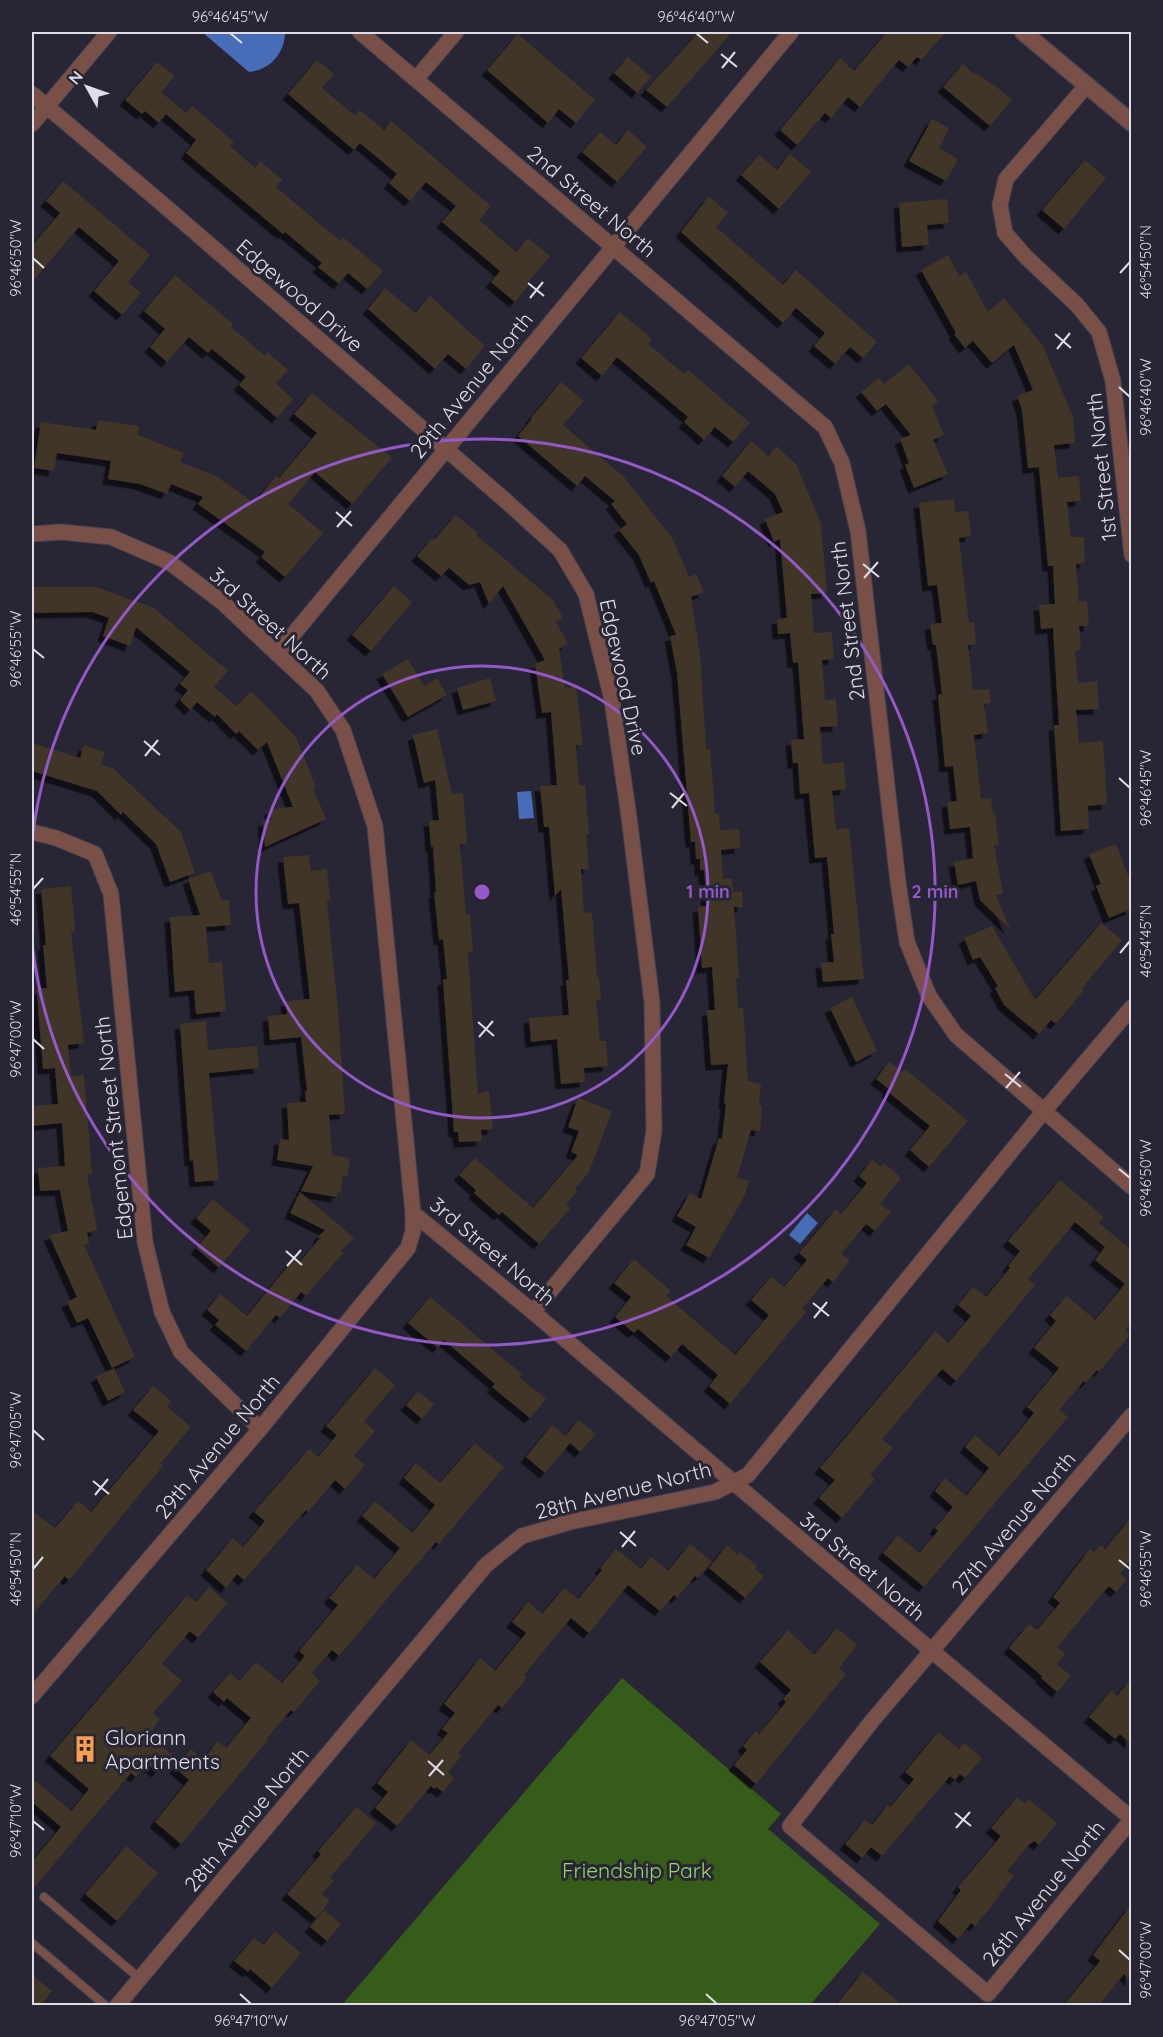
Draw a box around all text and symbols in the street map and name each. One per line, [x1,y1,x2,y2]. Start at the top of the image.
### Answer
text: 96°46'45"W [192,7,269,26]
text: 96°46'40"W [657,7,735,26]
north arrow [57,57,117,117]
text: N [64,66,87,88]
street label: 2nd Street North [522,139,662,263]
text: 96°46'50"W [6,219,25,297]
text: 46°54'50"N [1136,225,1155,299]
street label: Edgewood Drive [231,233,369,357]
street label: 29th Avenue North [404,307,538,463]
text: 96°46'40"W [1136,358,1155,436]
street label: 1st Street North [1080,392,1122,542]
street label: 2nd Street North [824,540,870,702]
street label: 3rd Street North [205,561,337,685]
street label: Edgewood Drive [595,596,653,758]
text: 96°46'55"W [6,610,25,687]
text: 96°46'45"W [1136,749,1155,826]
text: 46°54'55"N [6,853,25,925]
text: 1 min [686,880,730,903]
text: 2 min [912,880,958,903]
centre of rings [472,882,492,902]
text: 46°54'45"N [1136,905,1155,977]
text: 96°47'00"W [6,1000,25,1078]
street label: Edgemont Street North [88,1015,138,1241]
text: 96°46'50"W [1136,1139,1155,1217]
street label: 3rd Street North [425,1191,561,1311]
street label: 29th Avenue North [149,1368,285,1524]
text: 96°47'05"W [6,1391,25,1468]
street label: 27th Avenue North [945,1446,1081,1600]
street label: 28th Avenue North [532,1456,714,1524]
street label: 3rd Street North [795,1506,931,1626]
text: 96°46'55"W [1136,1530,1155,1607]
text: 46°54'50"N [6,1532,25,1606]
place label: Gloriann Apartments [105,1724,220,1774]
building icon: Gloriann Apartments [70,1734,100,1764]
street label: 28th Avenue North [178,1742,314,1896]
text: 96°47'10"W [6,1783,25,1858]
street label: 26th Avenue North [976,1815,1110,1971]
park label: Friendship Park [562,1857,712,1883]
text: 96°47'00"W [1136,1921,1155,1999]
text: 96°47'10"W [214,2011,289,2030]
text: 96°47'05"W [679,2011,756,2030]

